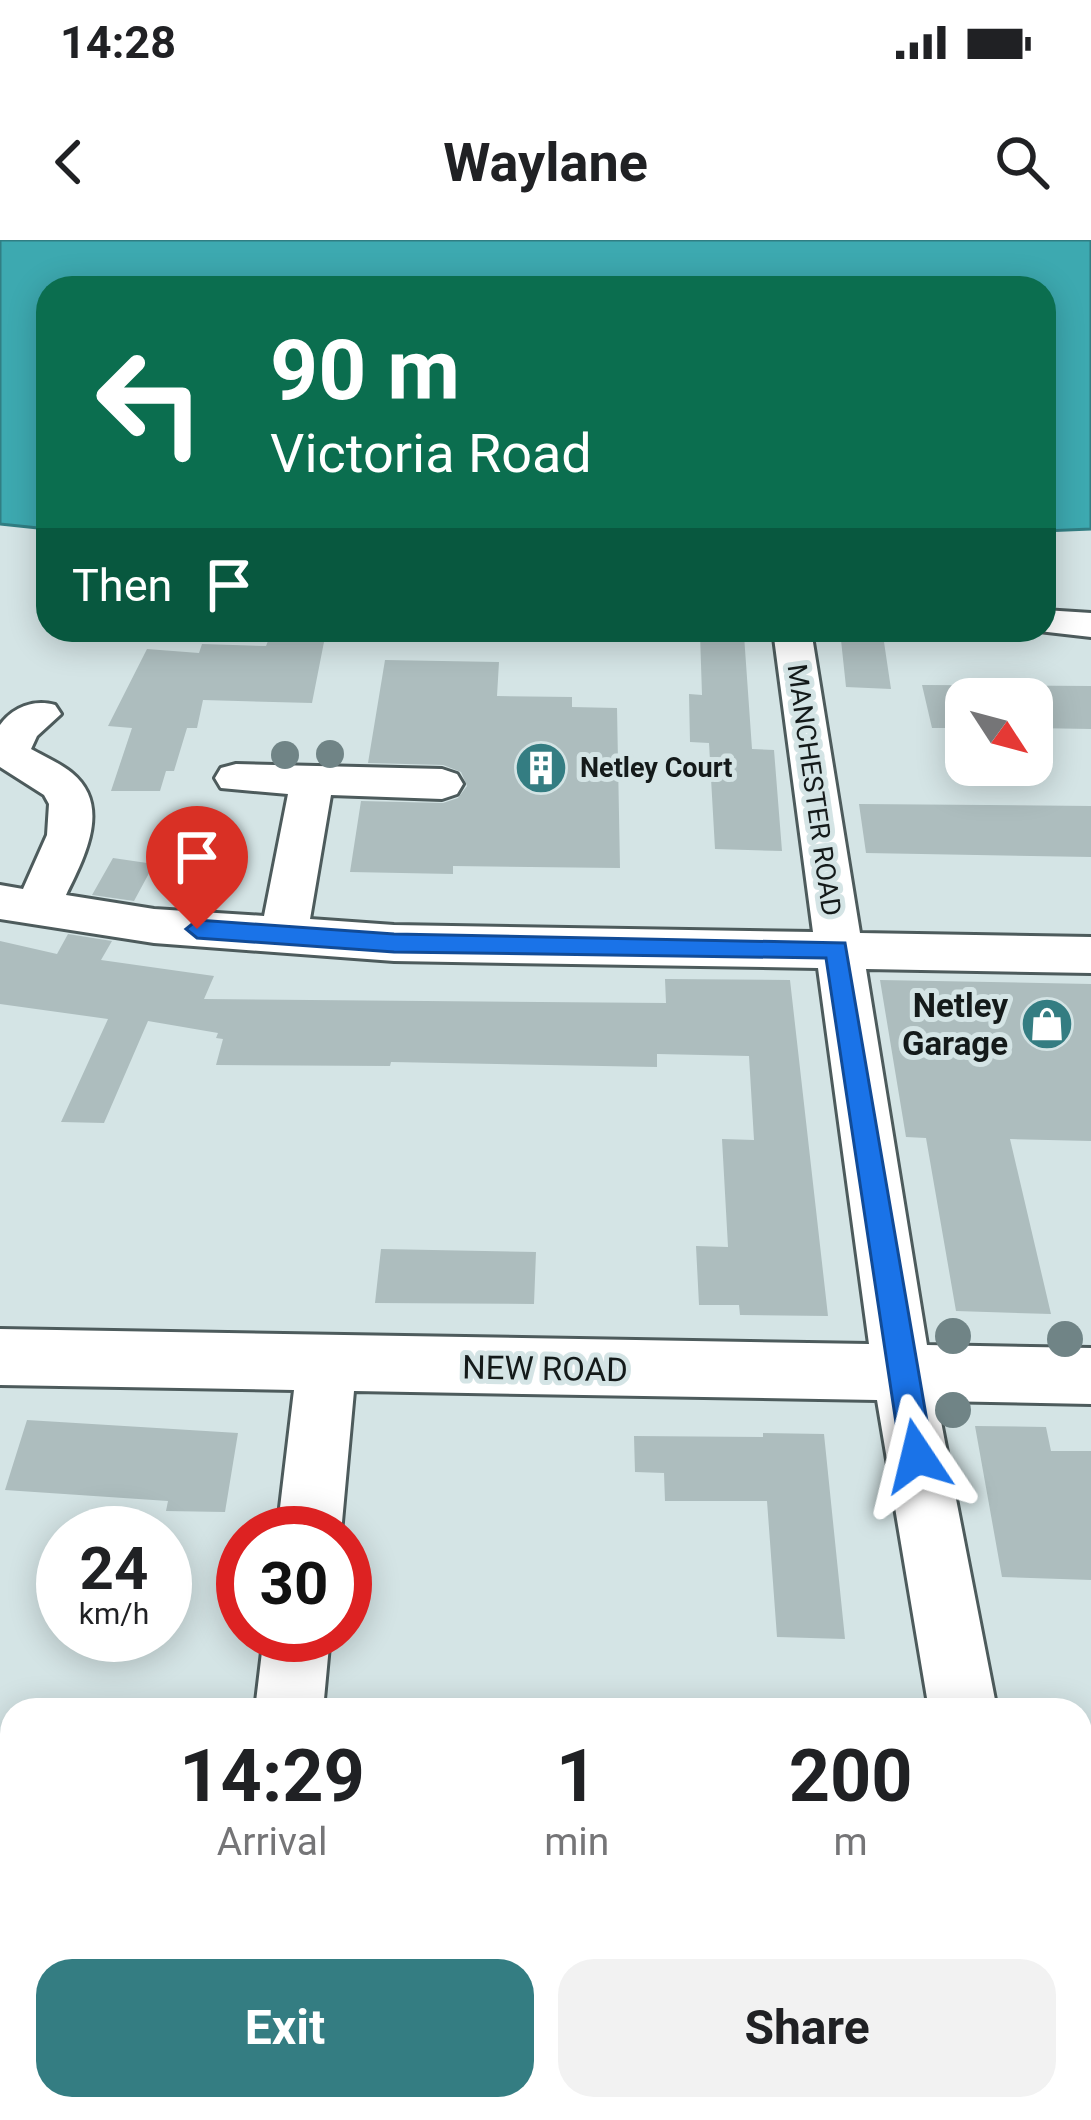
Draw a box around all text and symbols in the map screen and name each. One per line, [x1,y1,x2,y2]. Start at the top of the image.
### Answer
text: 14:28 [60,16,176,69]
icon: back [36,129,102,195]
icon: search [989,129,1055,195]
text: Waylane [443,131,648,194]
text: 90 m [270,321,460,420]
icon: left [72,324,228,480]
text: Victoria Road [270,422,592,485]
icon: arrive [196,552,262,618]
text: Then [72,559,172,612]
street label: MANCHESTER ROAD [780,662,848,918]
north arrow [945,678,1053,786]
map controls [945,678,1053,786]
building icon: Netley Court [513,740,569,796]
place label: Netley Court [580,752,732,784]
pin [146,806,248,929]
icon: arrive [164,824,230,890]
place label: Netley Garage [902,986,1008,1063]
shop icon: Netley Garage [1019,996,1075,1052]
street label: NEW ROAD [462,1348,628,1389]
position arrow [854,1393,980,1519]
speed limit sign: 30 [216,1506,372,1662]
text: 24 [80,1533,148,1604]
text: km/h [79,1596,149,1631]
text: 14:29 [179,1734,365,1819]
text: 1 [556,1734,597,1819]
text: 200 [789,1734,913,1819]
text: Arrival [217,1819,327,1865]
text: min [544,1819,609,1865]
text: m [834,1819,868,1865]
button: Exit [36,1959,534,2097]
button: Share [558,1959,1056,2097]

